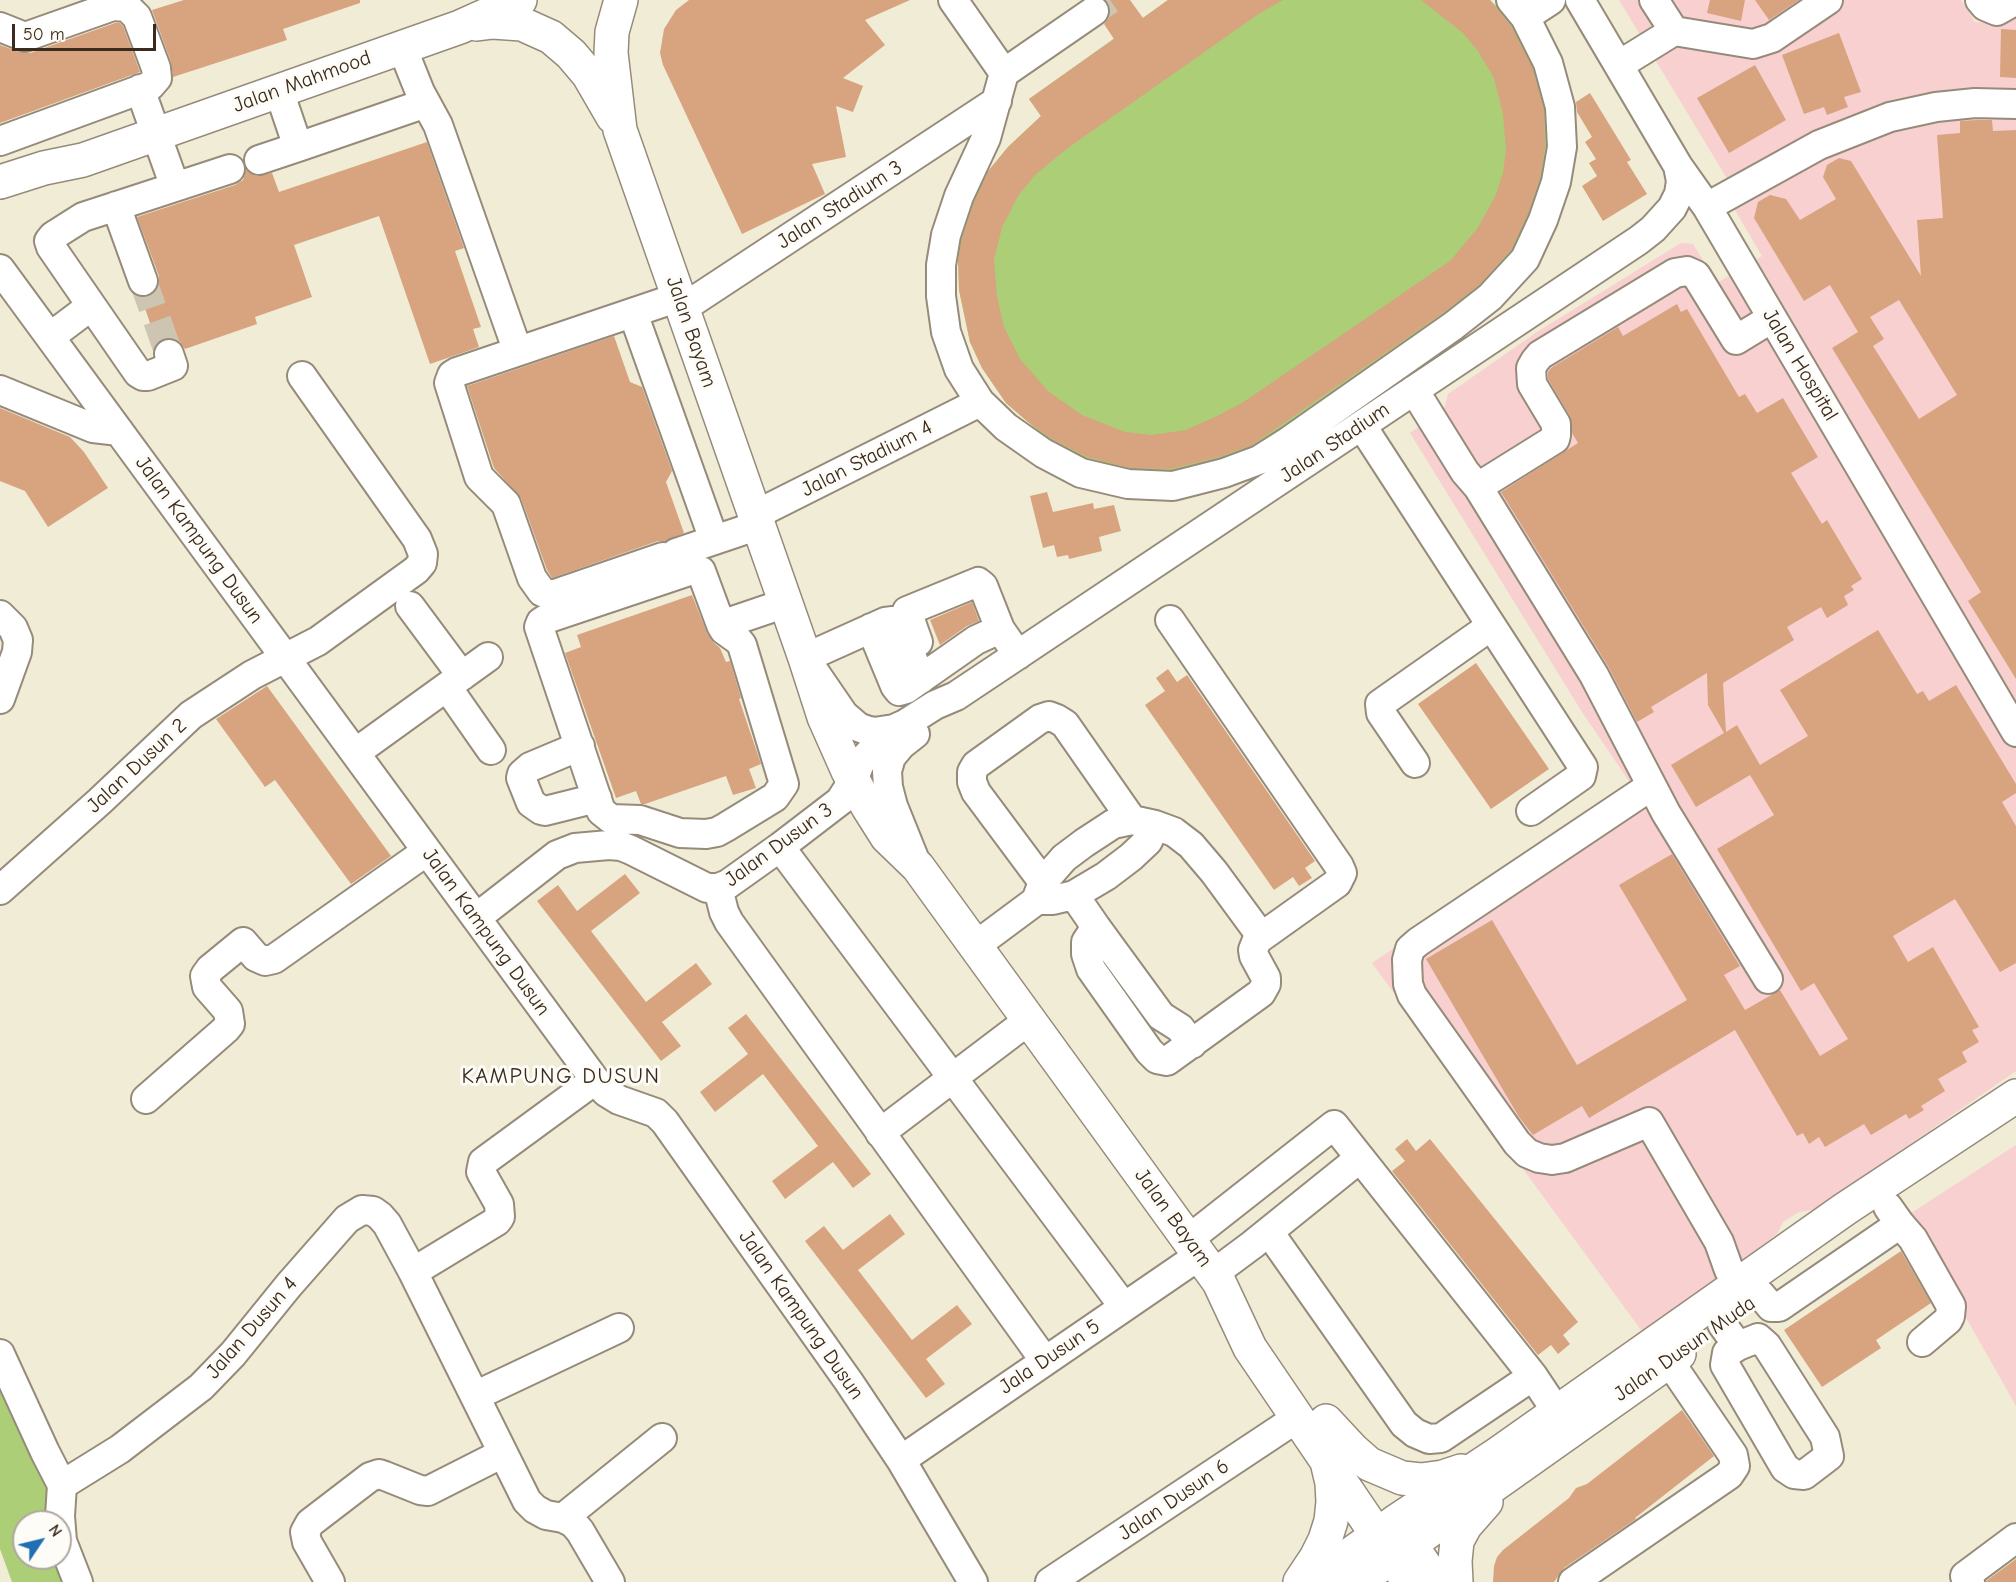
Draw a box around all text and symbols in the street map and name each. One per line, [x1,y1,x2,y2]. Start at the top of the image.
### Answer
scale bar [15,12,159,50]
text: 50 m [23,24,65,45]
street label: Jalan Mahmood [230,45,374,119]
street label: Jalan Stadium 3 [773,155,907,255]
street label: Jalan Bayam [660,273,722,391]
street label: Jalan Hospital [1757,304,1843,426]
street label: Jalan Stadium [1276,397,1394,489]
street label: Jalan Stadium 4 [797,415,937,503]
street label: Jalan Kampung Dusun [130,451,268,629]
street label: Jalan Dusun 2 [82,713,192,819]
street label: Jalan Dusun 3 [720,797,838,893]
street label: Jalan Kampung Dusun [417,843,555,1021]
district label: KAMPUNG DUSUN [462,1064,660,1090]
street label: Jalan Bayam [1129,1164,1217,1272]
street label: Jalan Kampung Dusun [733,1225,869,1405]
street label: Jalan Dusun 4 [201,1272,303,1384]
street label: Jalan Dusun Muda [1609,1291,1761,1407]
street label: Jala Dusun 5 [995,1314,1105,1400]
street label: Jalan Dusun 6 [1114,1454,1234,1546]
north arrow [12,1510,72,1570]
text: N [45,1521,65,1540]

